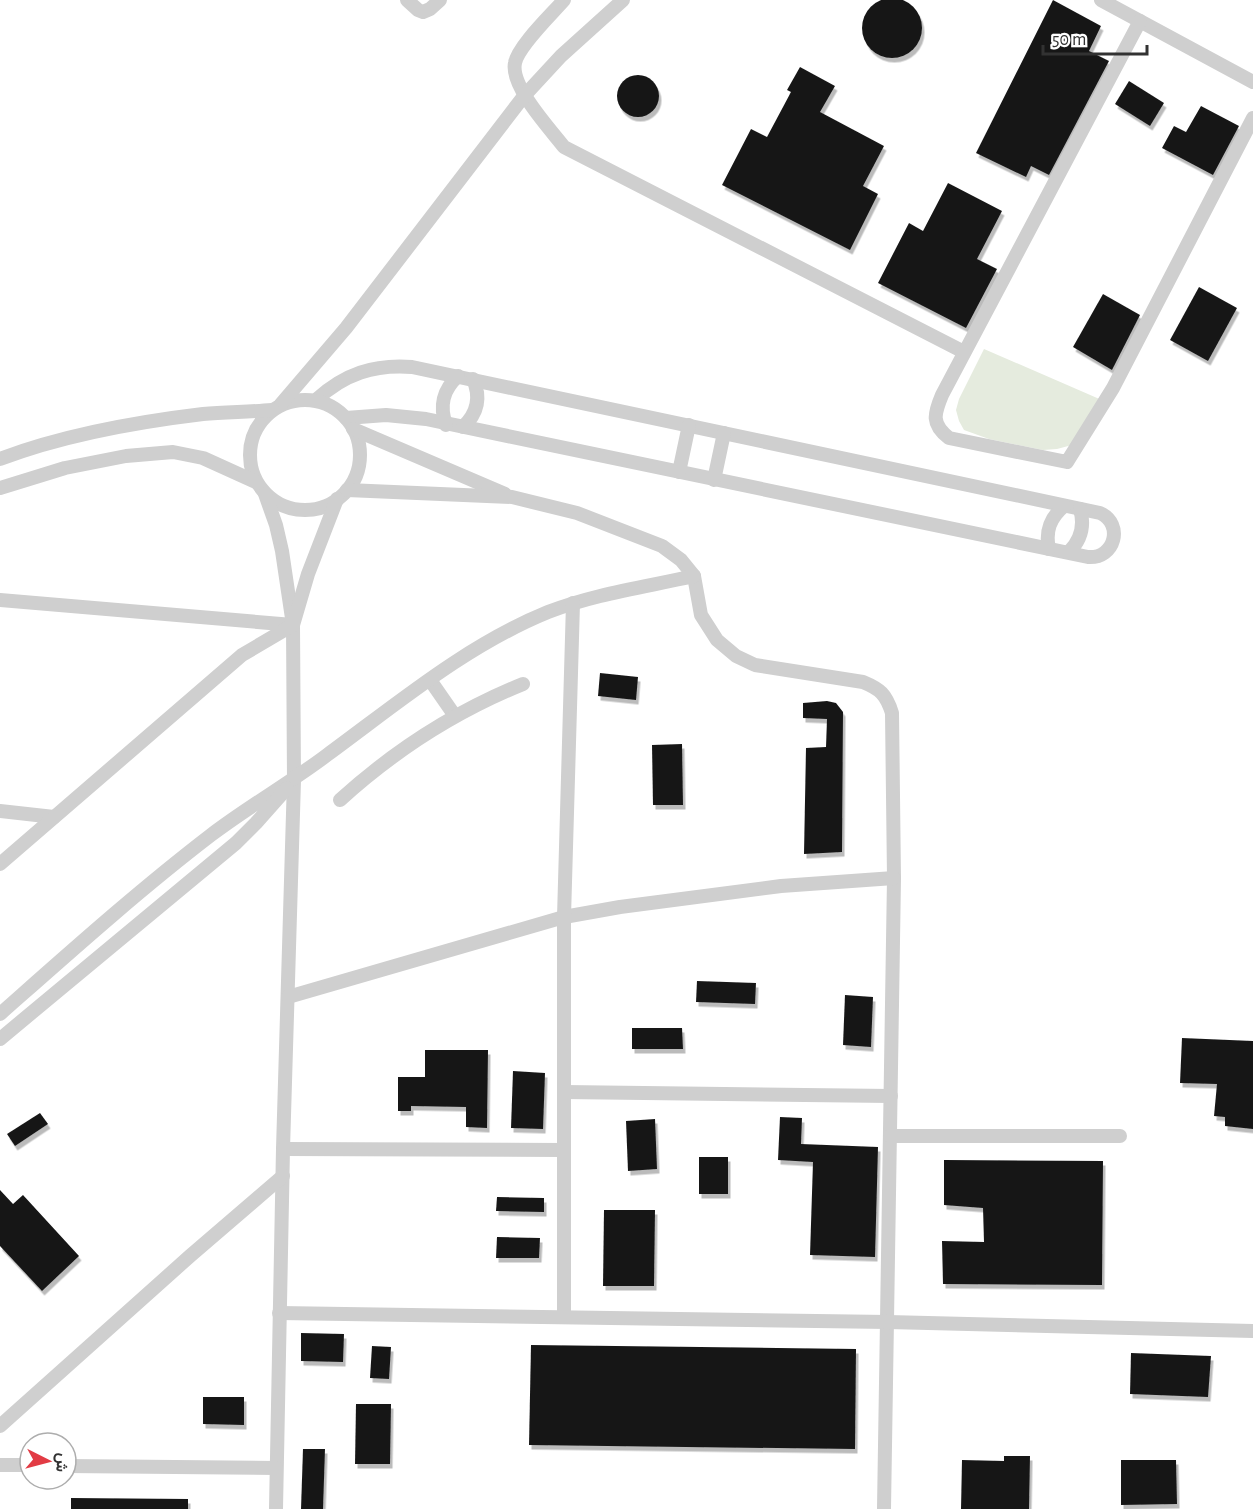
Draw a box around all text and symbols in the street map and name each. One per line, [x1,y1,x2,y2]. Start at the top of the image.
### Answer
scale bar [1043,18,1146,56]
text: 50 m [1052,31,1086,49]
north arrow [18,1431,78,1491]
text: ش [52,1452,71,1473]

